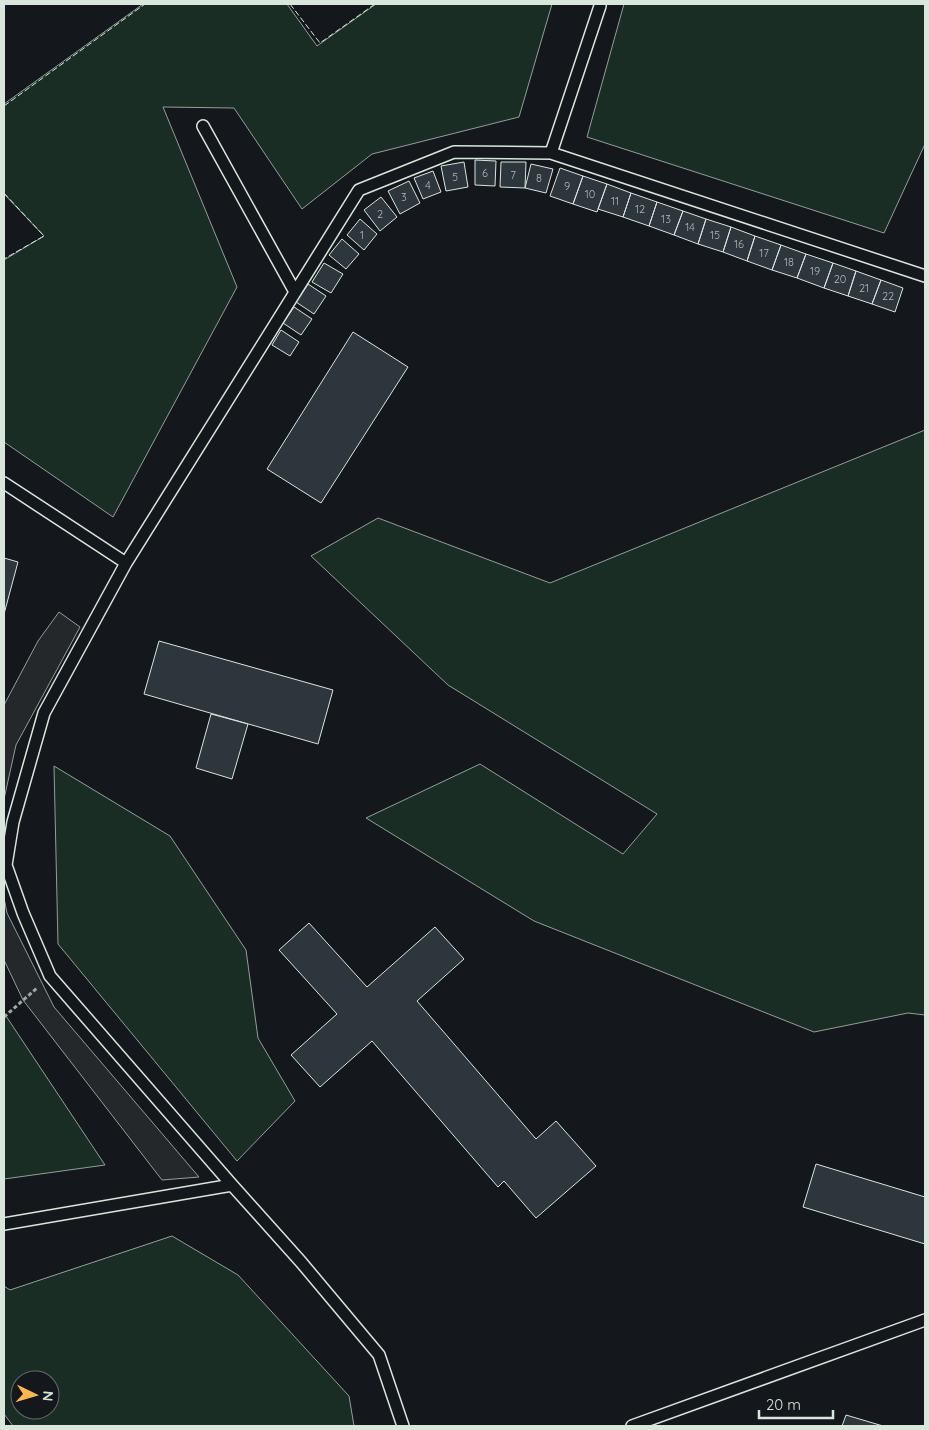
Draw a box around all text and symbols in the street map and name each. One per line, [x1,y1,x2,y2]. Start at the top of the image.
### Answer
house number: 6 [482,166,488,180]
house number: 7 [510,168,516,182]
house number: 5 [452,170,458,184]
house number: 8 [536,171,542,185]
house number: 4 [425,178,431,192]
house number: 9 [564,179,570,193]
house number: 10 [585,187,595,201]
house number: 3 [401,190,407,204]
house number: 11 [611,194,619,208]
house number: 12 [635,202,645,216]
house number: 2 [377,207,383,221]
house number: 13 [661,212,671,226]
house number: 14 [685,220,695,234]
house number: 1 [360,228,364,242]
house number: 15 [710,228,720,242]
house number: 16 [734,237,744,251]
house number: 17 [759,246,769,260]
house number: 18 [784,255,794,269]
house number: 19 [810,264,820,278]
house number: 20 [834,272,846,286]
house number: 21 [859,281,869,295]
house number: 22 [882,289,894,303]
north arrow [10,1370,60,1420]
scale bar [759,1388,833,1420]
text: N [39,1390,57,1402]
text: 20 m [766,1395,801,1414]

